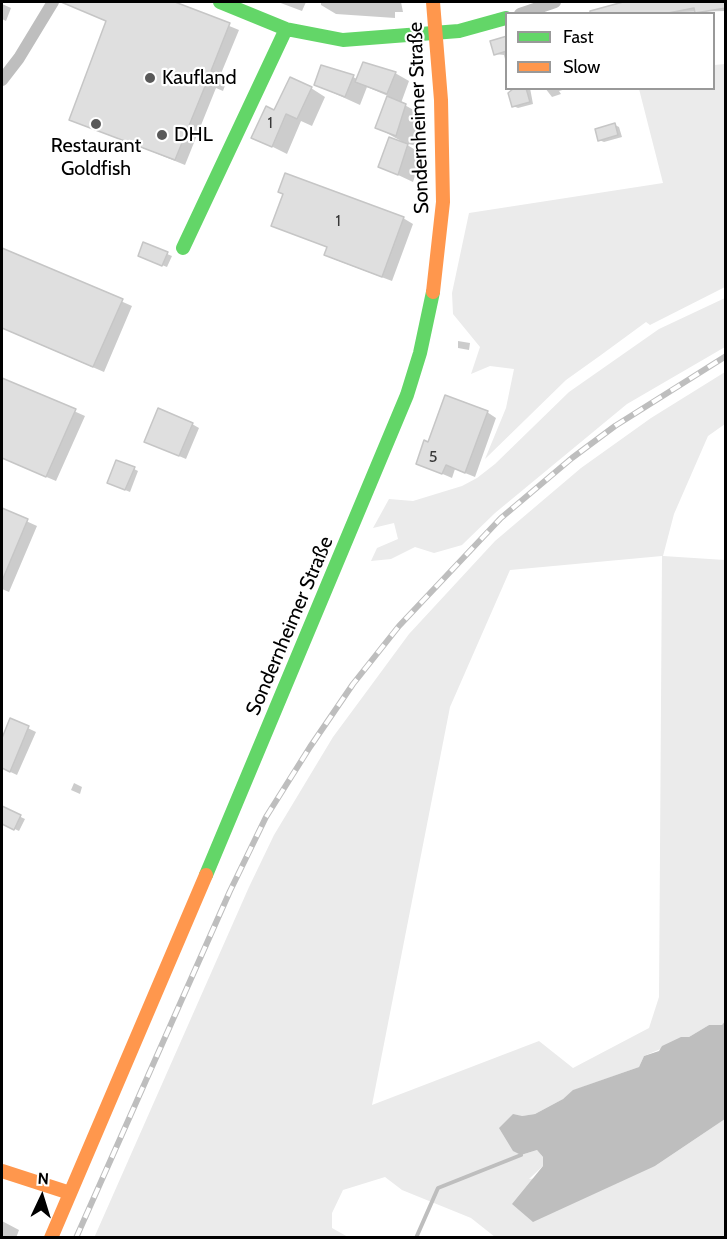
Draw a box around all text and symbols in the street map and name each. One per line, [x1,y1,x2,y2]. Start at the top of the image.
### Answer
legend [505,12,715,90]
street label: Sondernheimer Straße [404,22,434,214]
text: Fast [563,26,594,48]
text: Slow [563,56,600,78]
place label: Kaufland [162,66,237,90]
marker: Kaufland [143,71,157,85]
house number: 1 [267,113,273,133]
marker: Restaurant Goldfish [89,117,103,131]
place label: DHL [174,123,213,147]
marker: DHL [155,128,169,142]
place label: Restaurant Goldfish [51,134,141,181]
house number: 1 [335,211,341,231]
house number: 5 [429,447,437,467]
street label: Sondernheimer Straße [241,533,339,719]
north arrow [12,1167,72,1227]
text: N [37,1169,50,1188]

